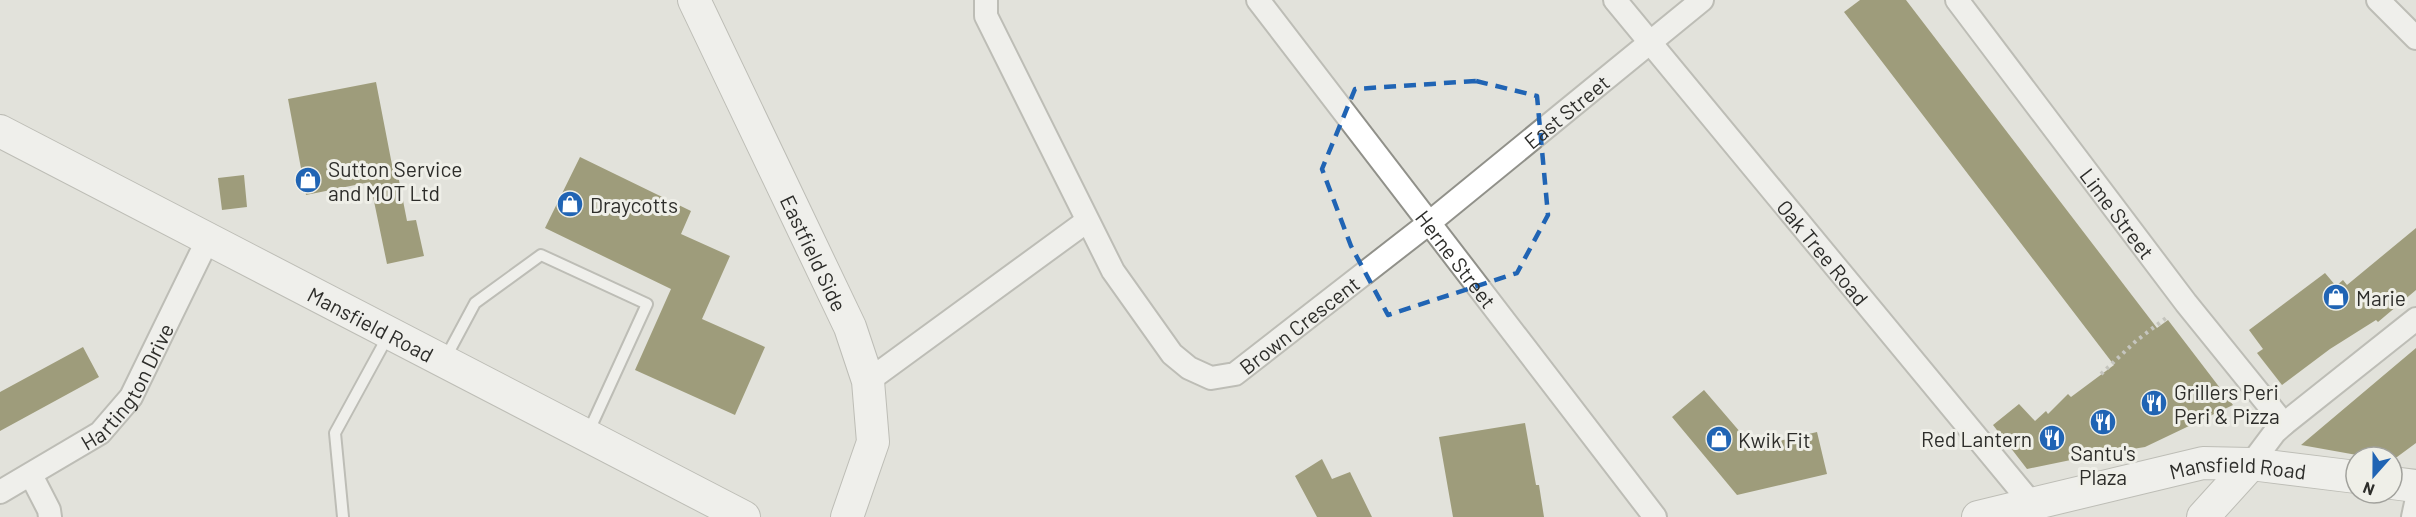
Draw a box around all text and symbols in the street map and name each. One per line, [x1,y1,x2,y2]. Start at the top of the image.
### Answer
street label: East Street [1518,69,1614,153]
place label: Sutton Service and MOT Ltd [328,156,463,205]
street label: Lime Street [2076,163,2160,263]
shop icon: Sutton Service and MOT Ltd [293,165,323,195]
shop icon: Draycotts [555,189,585,219]
street label: Eastfield Side [776,190,853,315]
place label: Draycotts [590,192,678,217]
street label: Oak Tree Road [1772,194,1874,310]
street label: Herne Street [1411,205,1502,312]
street label: Brown Crescent [1234,270,1364,379]
street label: Mansfield Road [304,281,438,366]
shop icon: Marie [2321,282,2351,312]
place label: Marie [2356,285,2406,310]
street label: Hartington Drive [76,319,178,454]
place label: Grillers Peri Peri & Pizza [2174,379,2280,428]
restaurant icon: Grillers Peri Peri & Pizza [2139,388,2169,418]
restaurant icon: Santu's Plaza [2088,407,2118,437]
restaurant icon: Red Lantern [2037,423,2067,453]
shop icon: Kwik Fit [1704,424,1734,454]
place label: Red Lantern [1921,426,2032,451]
place label: Kwik Fit [1738,427,1811,452]
place label: Santu's Plaza [2070,440,2136,489]
north arrow [2344,445,2404,505]
street label: Mansfield Road [2167,450,2308,483]
text: N [2360,479,2377,500]

